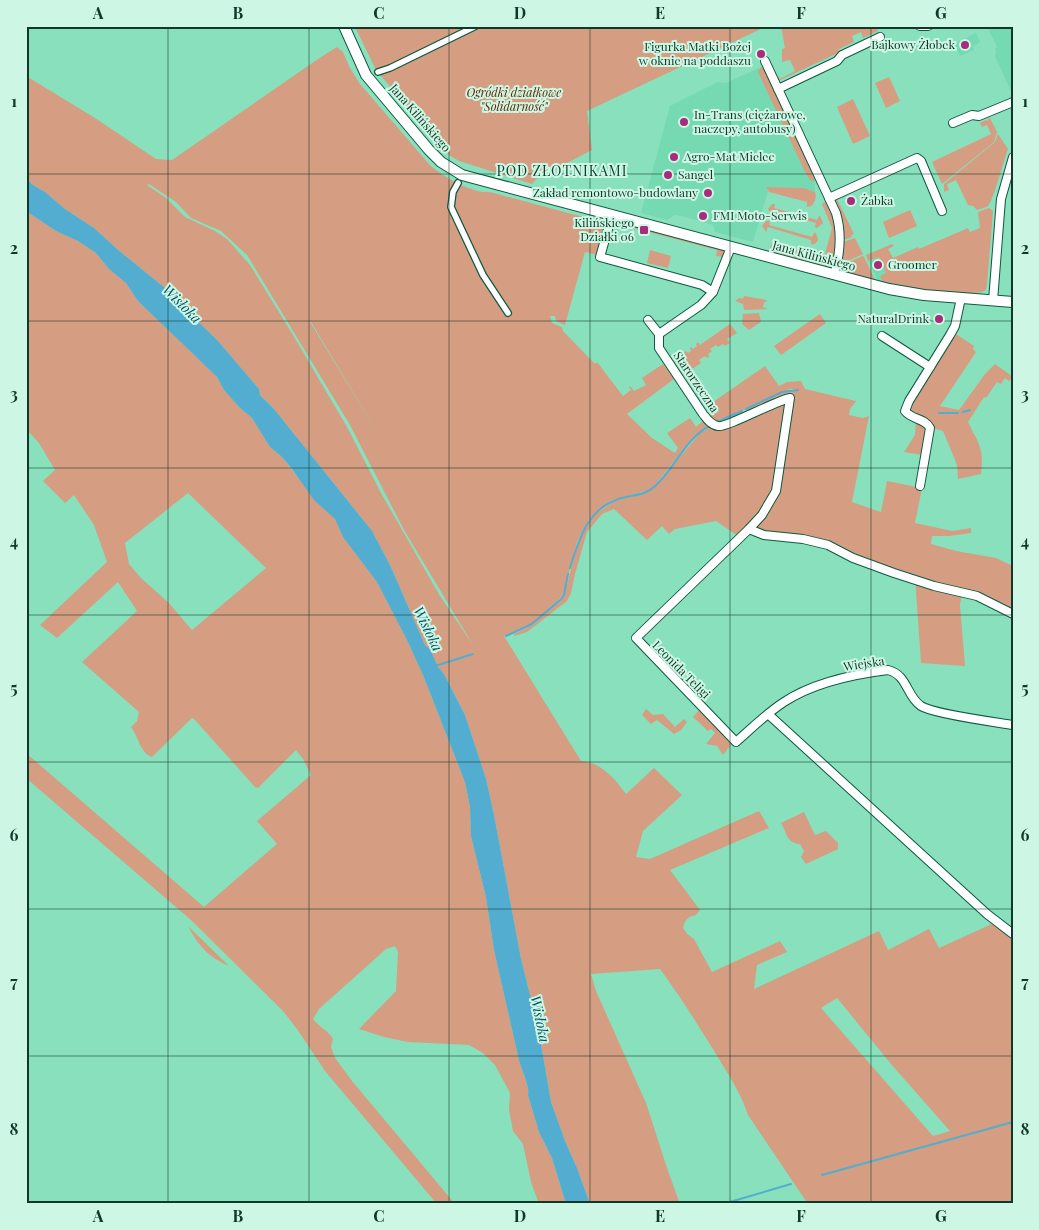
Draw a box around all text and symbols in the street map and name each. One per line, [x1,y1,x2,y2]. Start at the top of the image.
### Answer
text: A [92,2,104,23]
text: B [233,2,244,23]
text: C [373,2,385,23]
text: D [514,2,526,23]
text: E [655,2,665,23]
text: F [796,2,806,23]
text: G [935,2,947,23]
place label: Bajkowy Żłobek [871,36,955,52]
place label: Figurka Matki Bożej w oknie na poddaszu [639,38,751,68]
marker: Bajkowy Żłobek [959,39,971,51]
marker: Figurka Matki Bożej w oknie na poddaszu [755,48,767,60]
street label: Jana Kilińskiego [386,79,455,155]
park label: Ogródki działkowe "Solidarność" [466,84,562,114]
text: 1 [11,90,17,111]
text: 1 [1022,90,1028,111]
place label: In-Trans (ciężarowe, naczepy, autobusy) [694,106,806,136]
marker: In-Trans (ciężarowe, naczepy, autobusy) [678,116,690,128]
place label: Agro-Mat Mielec [683,148,774,164]
marker: Agro-Mat Mielec [668,151,680,163]
district label: POD ZŁOTNIKAMI [497,161,627,180]
place label: Sangel [678,166,714,182]
marker: Sangel [662,169,674,181]
place label: Zakład remontowo-budowlany [533,184,698,200]
marker: Zakład remontowo-budowlany [702,187,714,199]
place label: Żabka [861,192,893,208]
marker: Żabka [845,195,857,207]
place label: FMI Moto-Serwis [713,207,807,223]
marker: FMI Moto-Serwis [697,210,709,222]
place label: Kilińskiego Działki 06 [574,214,634,244]
marker: Kilińskiego Działki 06 [638,224,650,236]
street label: Jana Kilińskiego [770,236,858,274]
text: 2 [10,237,18,258]
text: 2 [1021,237,1029,258]
place label: Groomer [888,256,937,272]
marker: Groomer [872,259,884,271]
water label: Wisłoka [159,280,206,327]
place label: NaturalDrink [858,310,929,326]
marker: NaturalDrink [933,313,945,325]
street label: Starorzeczna [671,348,723,415]
text: 3 [10,383,18,404]
text: 3 [1021,383,1029,404]
text: 4 [10,530,18,551]
text: 4 [1021,530,1029,551]
water label: Wisłoka [409,603,447,654]
street label: Leonida Teligi [649,637,714,702]
street label: Wiejska [841,652,885,674]
text: 5 [10,677,18,698]
text: 5 [1021,677,1029,698]
text: 6 [10,824,19,845]
text: 6 [1021,824,1030,845]
text: 7 [10,971,18,992]
text: 7 [1021,971,1029,992]
water label: Wisłoka [526,994,555,1044]
text: 8 [10,1118,19,1139]
text: 8 [1021,1118,1030,1139]
text: A [92,1205,104,1226]
text: B [233,1205,244,1226]
text: C [373,1205,385,1226]
text: D [514,1205,526,1226]
text: E [655,1205,665,1226]
text: F [796,1205,806,1226]
text: G [935,1205,947,1226]

